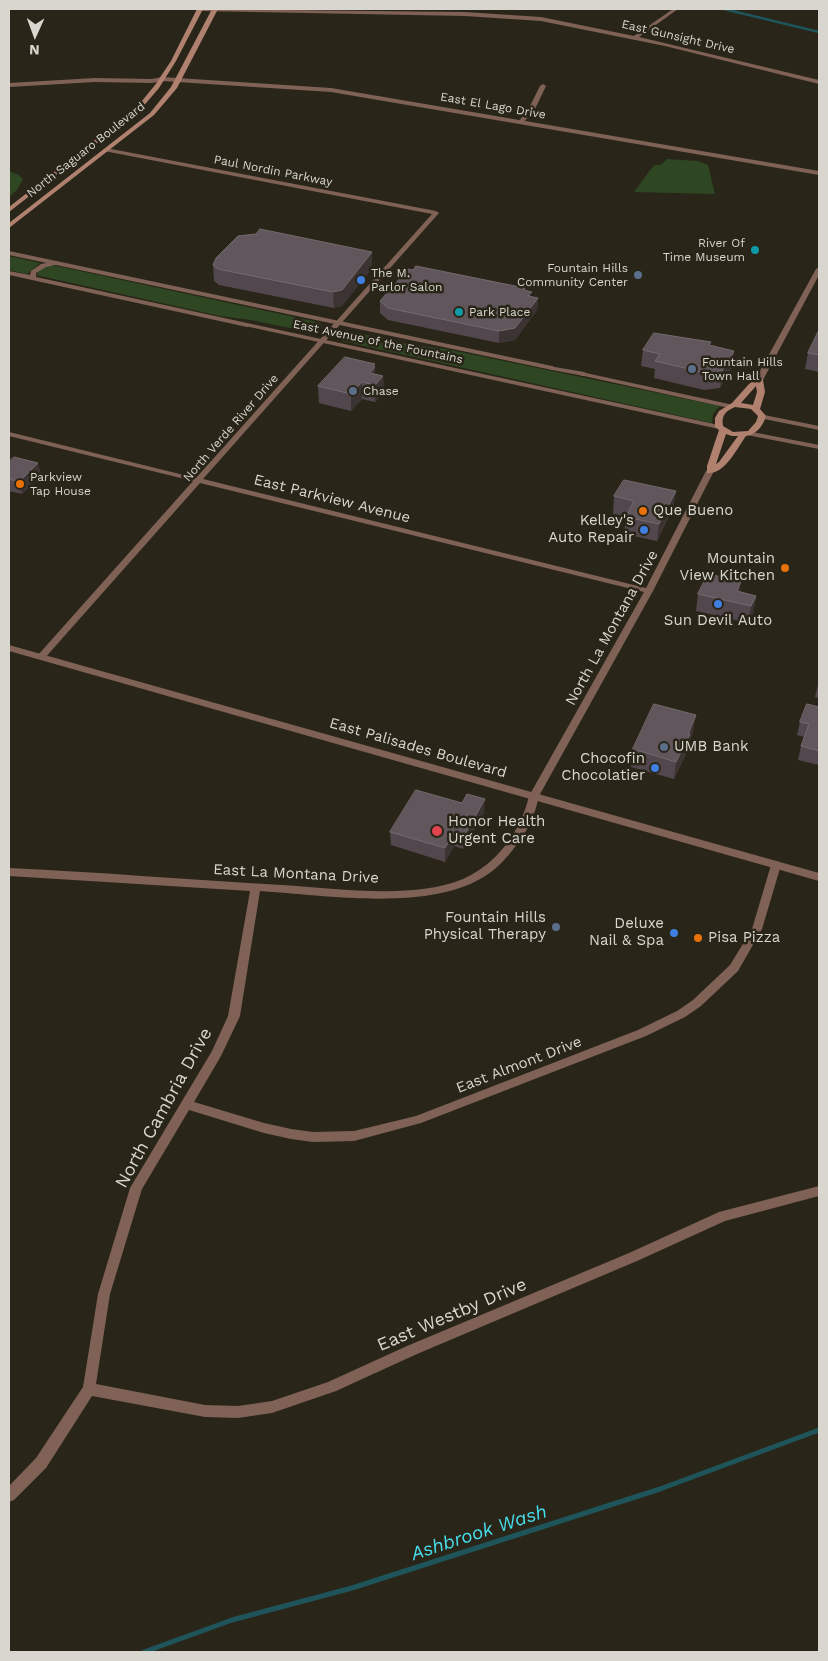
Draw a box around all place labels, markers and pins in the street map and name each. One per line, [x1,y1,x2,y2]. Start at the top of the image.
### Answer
place label: River Of Time Museum [663,236,745,264]
marker: River Of Time Museum [749,244,761,256]
place label: Fountain Hills Community Center [517,261,628,289]
place label: The M. Parlor Salon [371,266,443,294]
marker: Fountain Hills Community Center [632,269,644,281]
marker: The M. Parlor Salon [355,274,367,286]
place label: Park Place [469,305,530,319]
marker: Park Place [453,306,465,318]
place label: Fountain Hills Town Hall [702,355,783,383]
marker: Fountain Hills Town Hall [686,363,698,375]
place label: Chase [363,384,399,398]
marker: Chase [347,385,359,397]
place label: Parkview Tap House [30,470,91,498]
marker: Parkview Tap House [14,478,26,490]
place label: Que Bueno [653,502,733,520]
marker: Que Bueno [637,505,649,517]
place label: Kelley's Auto Repair [548,512,634,547]
marker: Kelley's Auto Repair [638,524,650,536]
place label: Mountain View Kitchen [679,550,775,585]
marker: Mountain View Kitchen [779,562,791,574]
marker: Sun Devil Auto [712,598,724,610]
place label: Sun Devil Auto [664,612,772,630]
place label: UMB Bank [674,738,748,756]
marker: UMB Bank [658,741,670,753]
place label: Chocofin Chocolatier [561,750,645,785]
marker: Chocofin Chocolatier [649,762,661,774]
place label: Honor Health Urgent Care [448,813,545,848]
marker: Honor Health Urgent Care [430,824,444,838]
place label: Fountain Hills Physical Therapy [424,909,546,944]
place label: Deluxe Nail & Spa [589,915,664,950]
marker: Fountain Hills Physical Therapy [550,921,562,933]
marker: Deluxe Nail & Spa [668,927,680,939]
place label: Pisa Pizza [708,929,780,947]
marker: Pisa Pizza [692,932,704,944]

